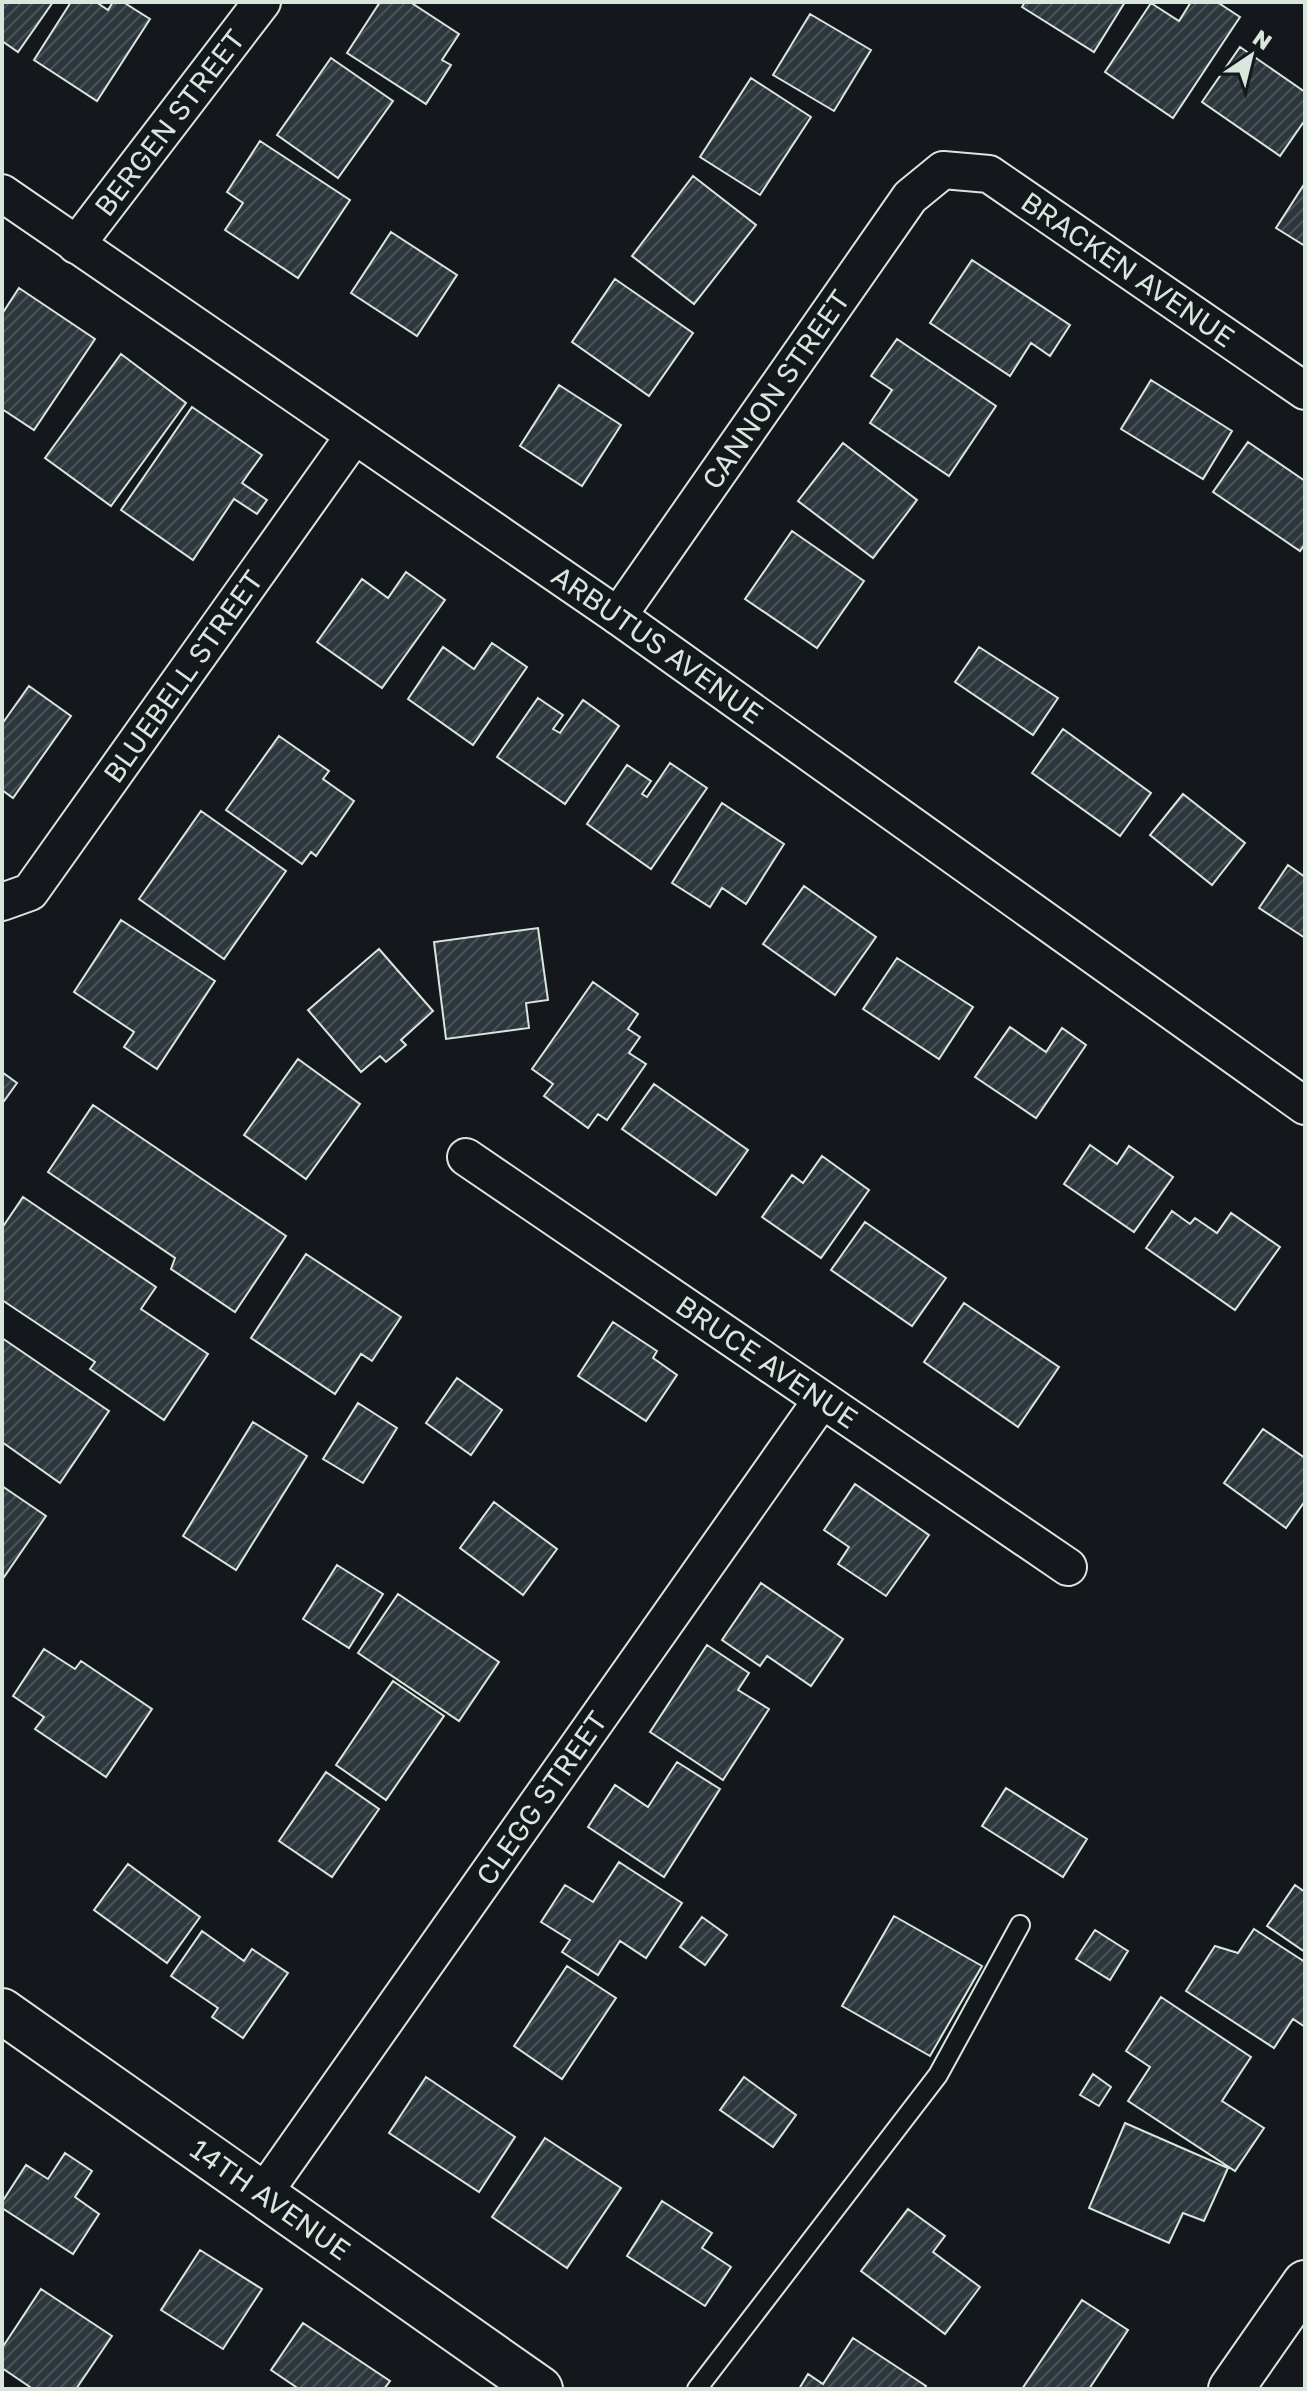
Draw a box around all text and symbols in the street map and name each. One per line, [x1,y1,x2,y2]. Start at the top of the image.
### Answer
north arrow [1211,16,1291,96]
street label: BERGEN STREET [87,23,251,222]
text: N [1248,23,1277,55]
street label: BRACKEN AVENUE [1015,184,1241,354]
street label: CANNON STREET [695,284,856,495]
street label: ARBUTUS AVENUE [546,559,770,730]
street label: BLUEBELL STREET [96,564,269,789]
street label: BRUCE AVENUE [670,1288,864,1435]
street label: CLEGG STREET [469,1705,613,1891]
street label: 14TH AVENUE [185,2132,357,2266]

